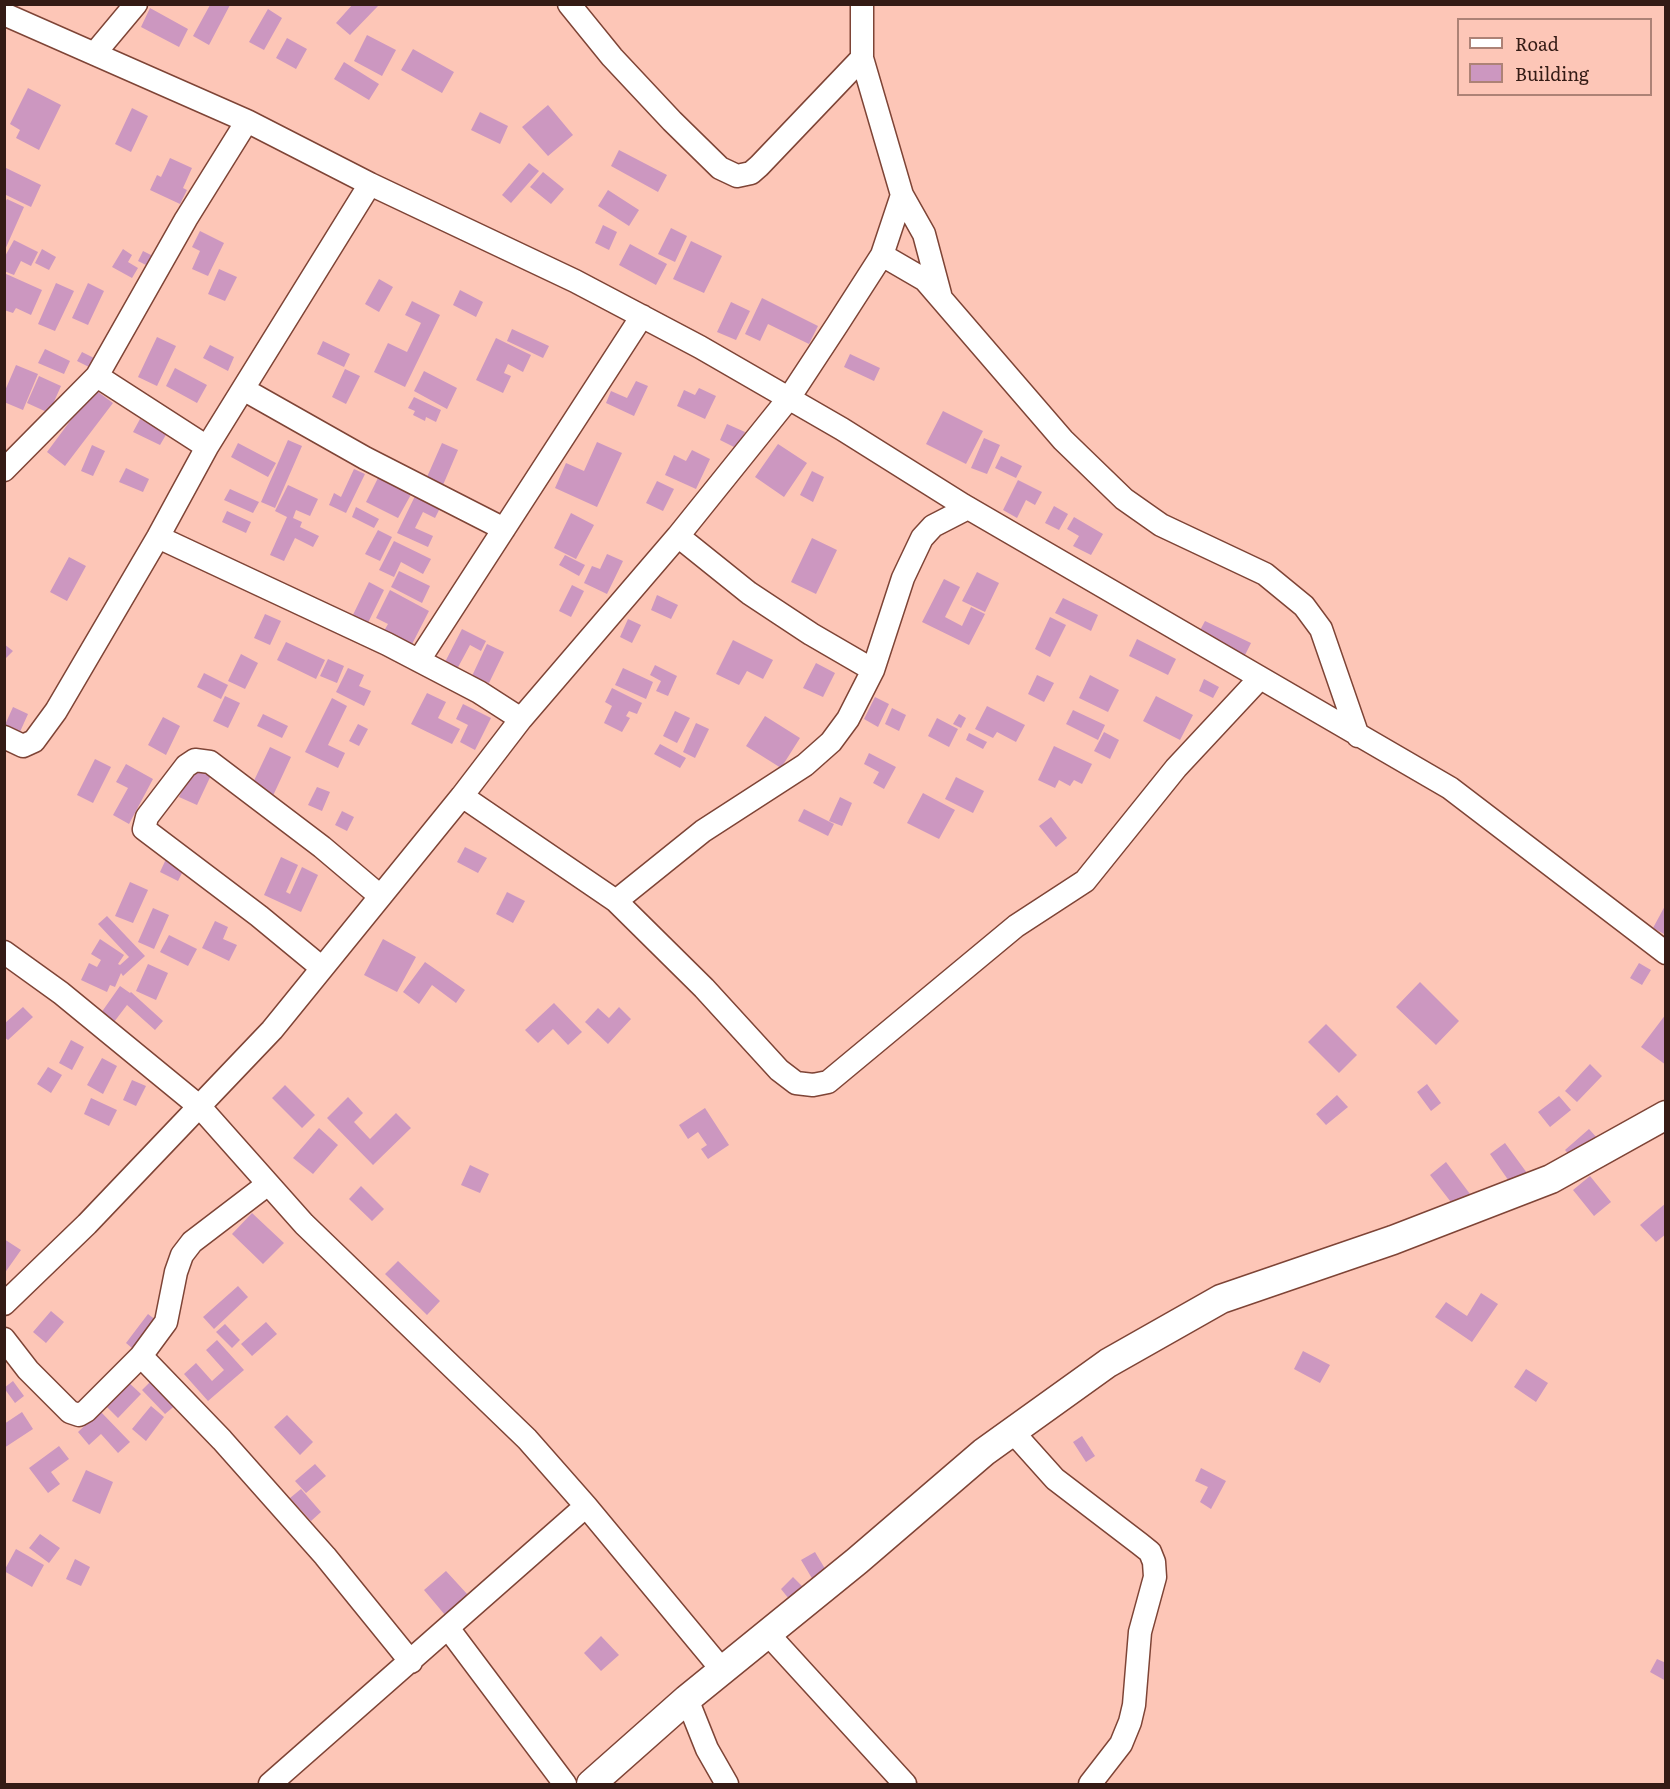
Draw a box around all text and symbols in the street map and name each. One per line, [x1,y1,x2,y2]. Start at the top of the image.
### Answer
legend [1457,18,1652,96]
text: Road [1515,30,1559,57]
text: Building [1515,60,1589,87]

